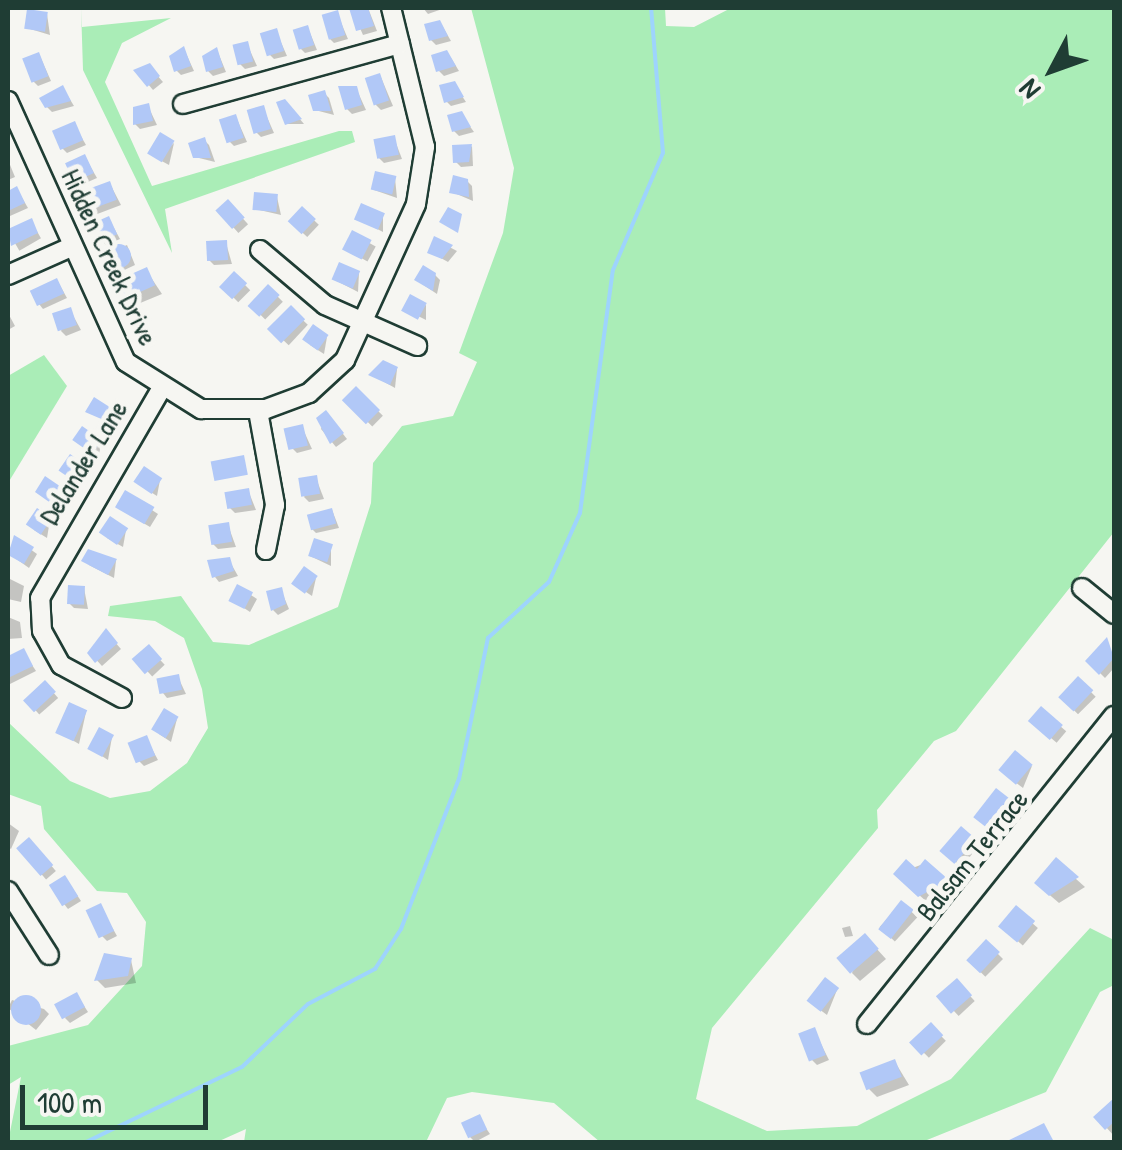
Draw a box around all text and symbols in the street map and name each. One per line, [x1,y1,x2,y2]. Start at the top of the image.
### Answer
north arrow [1002,20,1102,120]
text: N [1010,72,1049,108]
street label: Hidden Creek Drive [54,164,166,350]
street label: Delander Lane [32,394,134,530]
street label: Balsam Terrace [909,783,1035,927]
scale bar [25,1065,212,1127]
text: 100 m [37,1082,102,1122]

